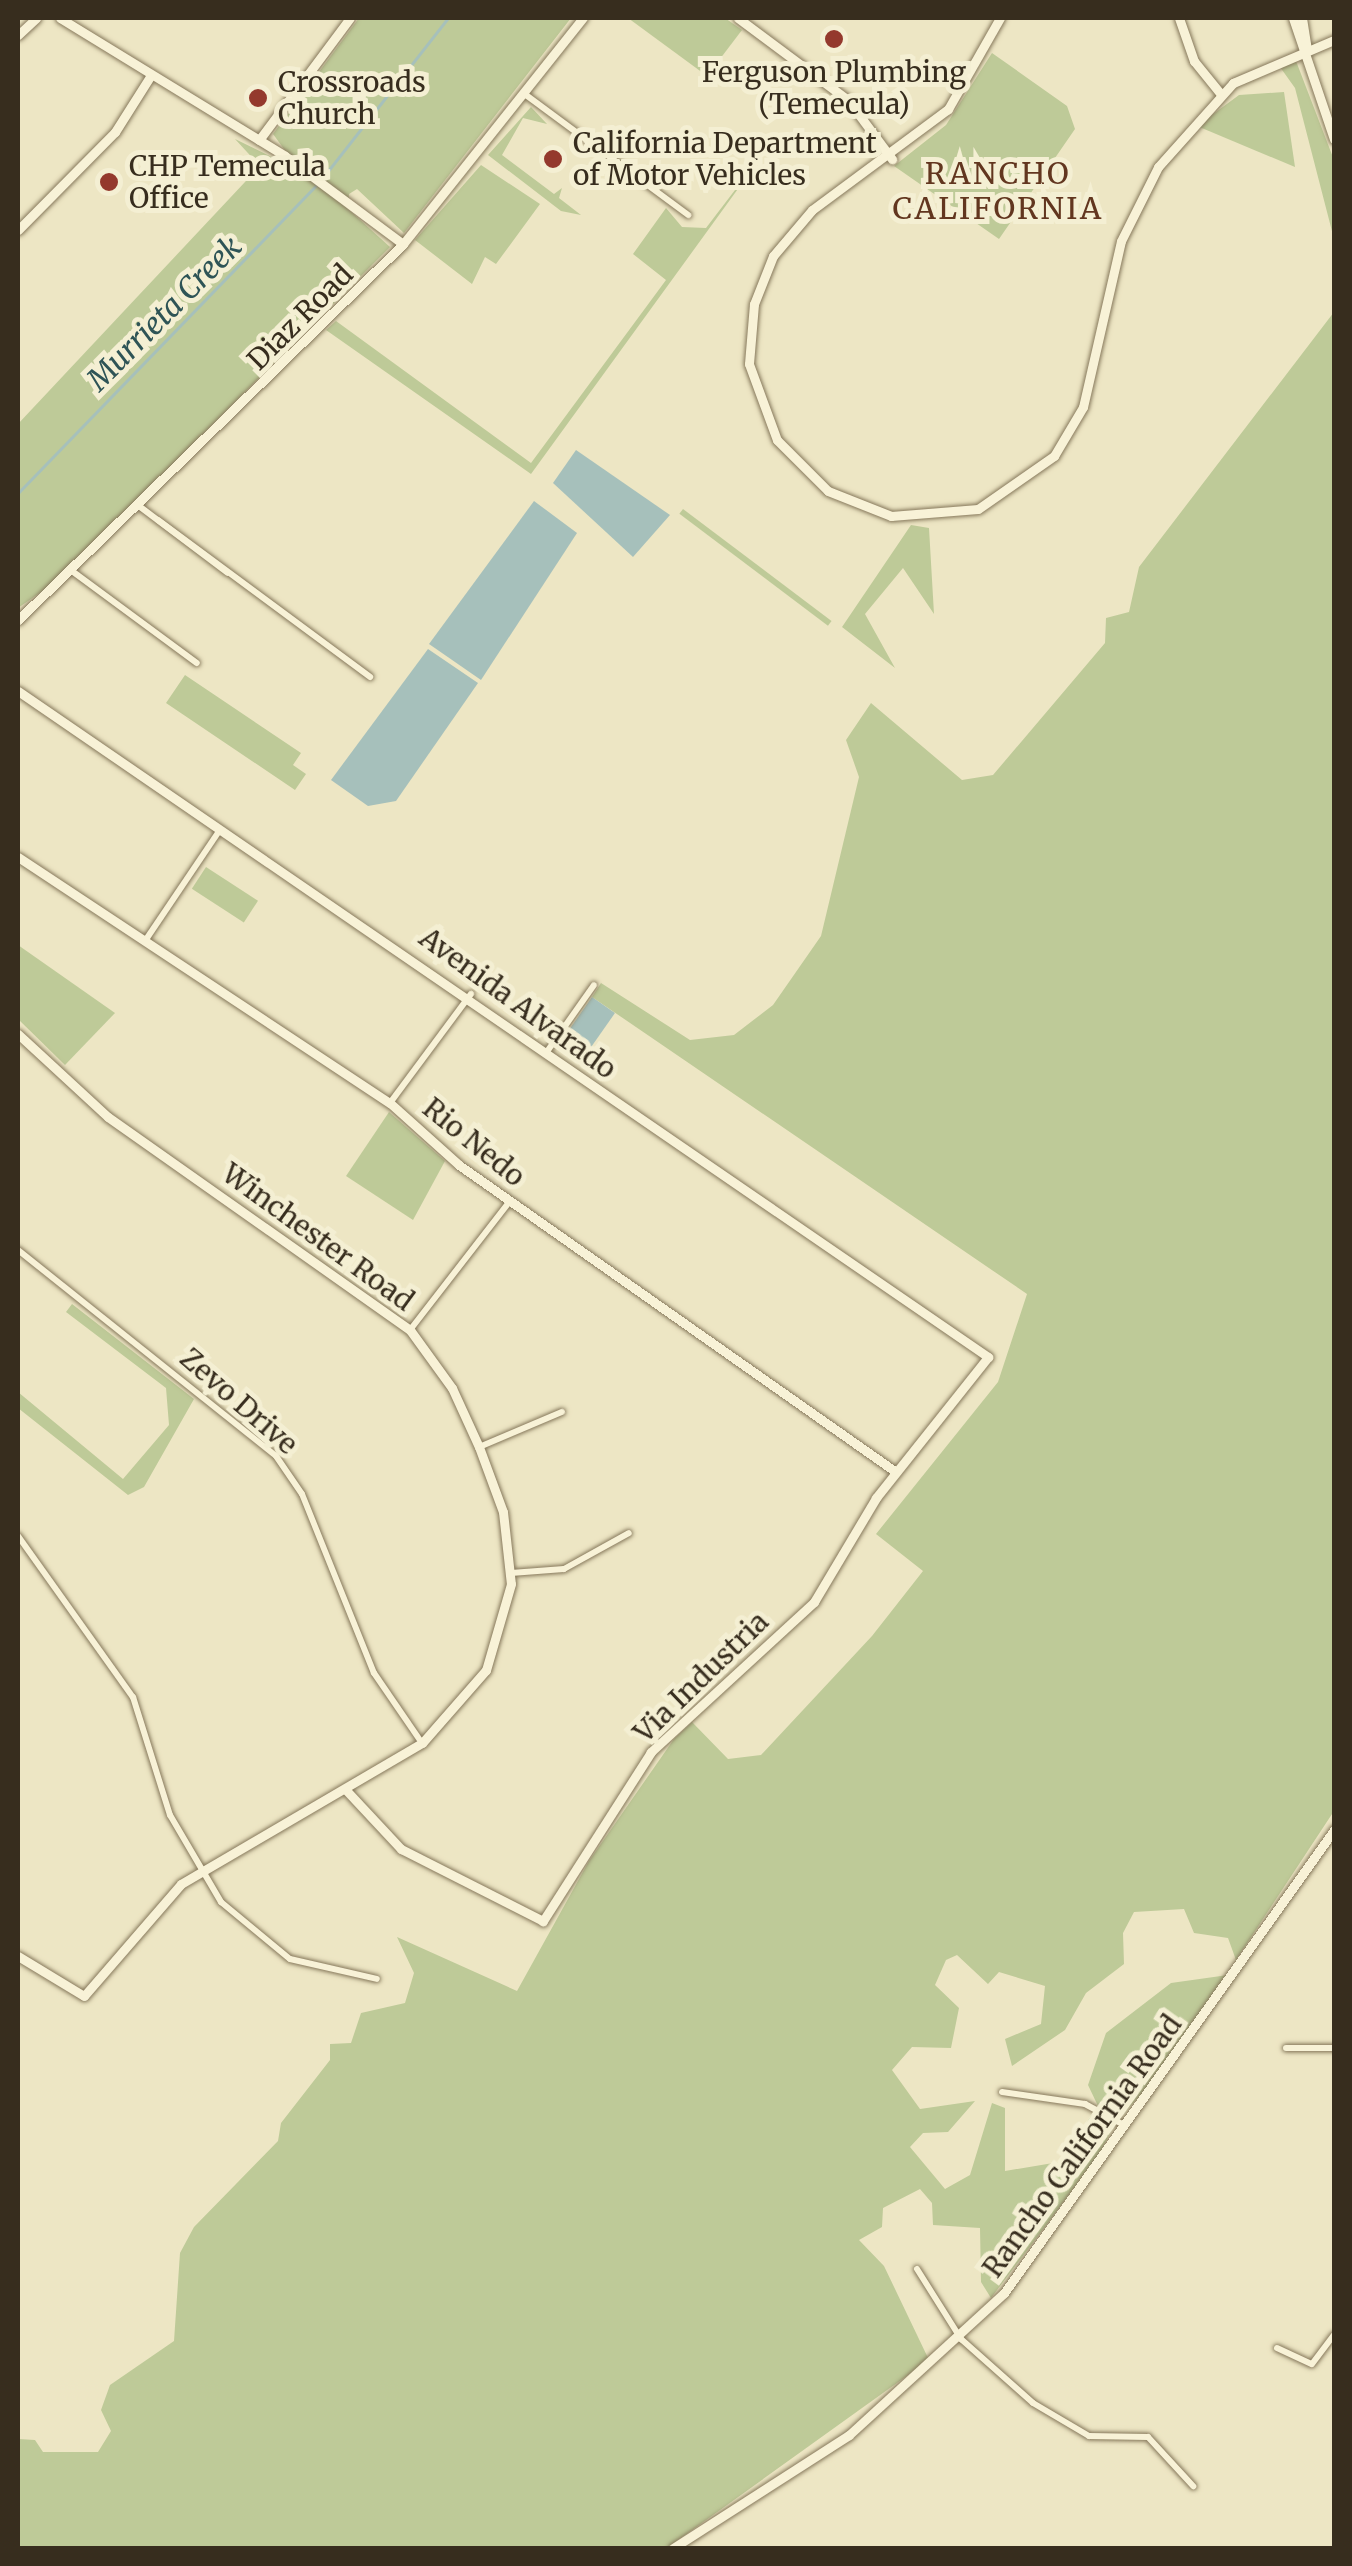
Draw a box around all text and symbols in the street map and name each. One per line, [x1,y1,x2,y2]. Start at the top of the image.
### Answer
marker: Ferguson Plumbing (Temecula) [823,28,845,50]
place label: Ferguson Plumbing (Temecula) [702,55,966,121]
place label: Crossroads Church [278,65,426,131]
marker: Crossroads Church [247,87,269,109]
place label: California Department of Motor Vehicles [573,126,877,192]
marker: California Department of Motor Vehicles [542,148,564,170]
place label: CHP Temecula Office [129,149,326,215]
district label: RANCHO CALIFORNIA [892,155,1104,226]
marker: CHP Temecula Office [98,171,120,193]
water label: Murrieta Creek [79,228,249,398]
street label: Diaz Road [240,257,360,377]
street label: Avenida Alvarado [413,920,623,1086]
street label: Rio Nedo [416,1091,532,1193]
street label: Winchester Road [216,1156,420,1318]
street label: Zevo Drive [174,1341,304,1461]
street label: Via Industria [627,1605,775,1749]
street label: Rancho California Road [976,2008,1188,2284]

